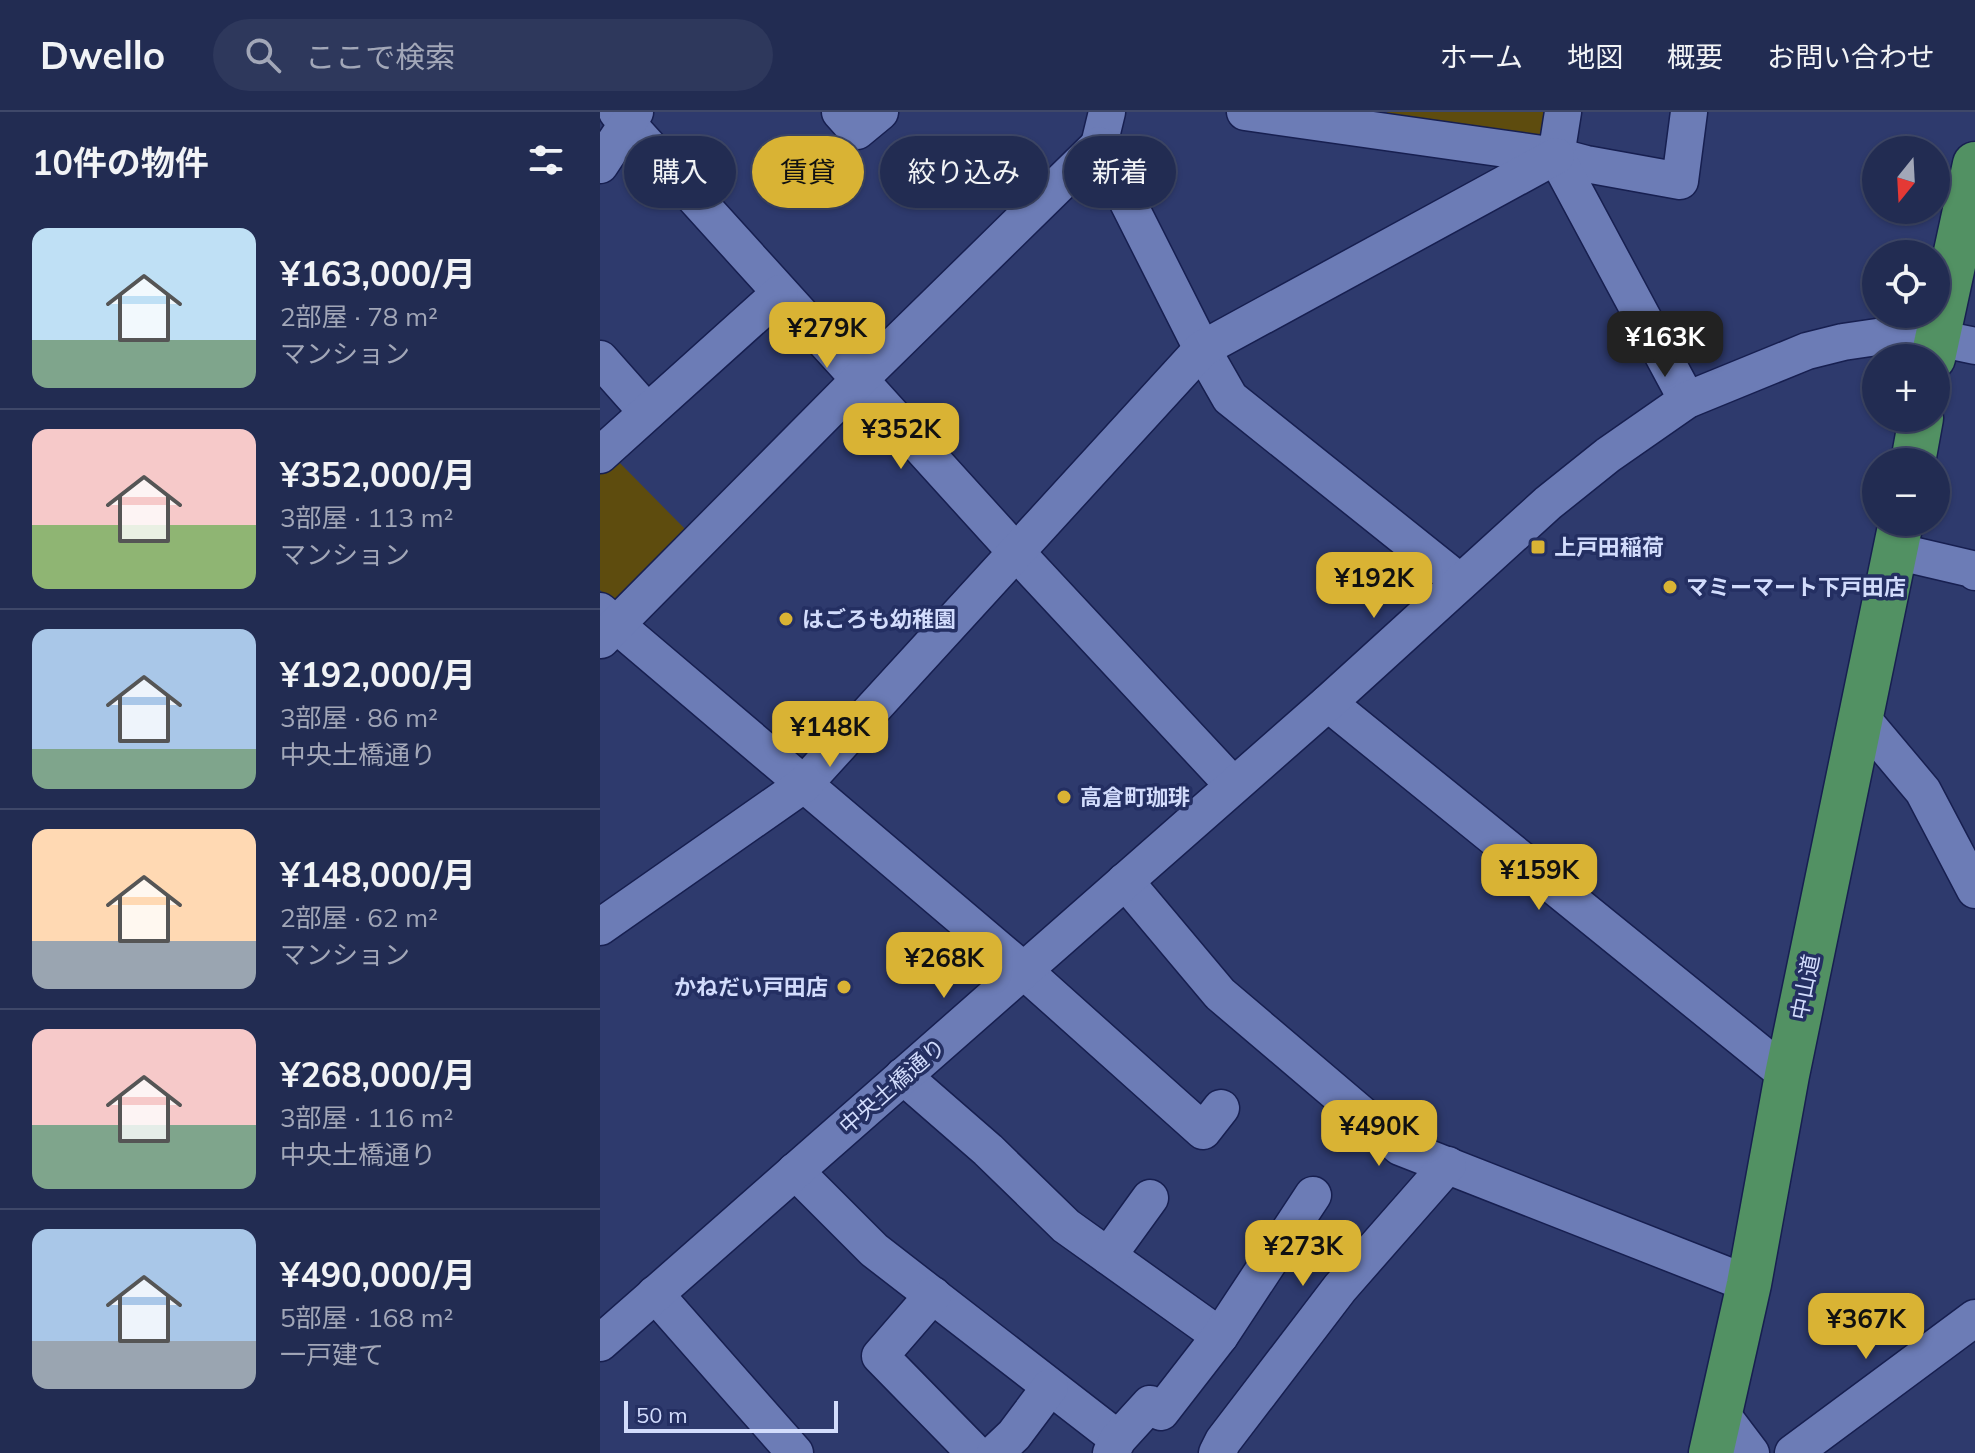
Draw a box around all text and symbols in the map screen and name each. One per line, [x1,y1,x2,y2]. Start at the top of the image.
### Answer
search box [213,19,773,91]
text: Dwello [40,31,165,79]
icon: search [241,33,285,77]
text: ここで検索 [305,38,455,76]
text: ホーム [1440,39,1523,74]
text: 地図 [1567,39,1623,74]
text: 概要 [1667,39,1723,74]
text: お問い合わせ [1767,39,1935,74]
chip: 購入 [624,136,736,208]
chip: 賃貸 [752,136,864,208]
chip: 絞り込み [880,136,1048,208]
chip: 新着 [1064,136,1176,208]
north arrow [1862,136,1950,224]
map controls [1862,136,1950,536]
icon: filters [524,138,568,182]
text: 10件の物件 [32,141,209,184]
button: locate [1862,240,1950,328]
text: ¥163,000/月 [280,252,476,295]
icon: home [96,260,192,356]
text: 2部屋 · 78 m² [280,300,438,333]
pin: ¥279K [771,302,883,370]
text: ¥279K [787,311,867,344]
pin: ¥163K [1609,311,1721,379]
text: ¥163K [1625,320,1705,353]
text: マンション [280,337,410,370]
button: + [1862,344,1950,432]
pin: ¥352K [845,403,957,471]
text: ¥352K [861,412,941,445]
button: − [1862,448,1950,536]
text: ¥352,000/月 [280,453,476,496]
icon: home [96,461,192,557]
text: 3部屋 · 113 m² [280,501,453,534]
place label: 上戸田稲荷 [1554,533,1664,561]
text: マンション [280,538,410,571]
marker: 上戸田稲荷 [1529,538,1547,556]
pin: ¥192K [1318,552,1430,620]
text: ¥192K [1334,561,1414,594]
place label: マミーマート下戸田店 [1686,573,1906,601]
marker: マミーマート下戸田店 [1661,578,1679,596]
place label: はごろも幼稚園 [802,605,956,633]
marker: はごろも幼稚園 [777,610,795,628]
text: ¥192,000/月 [280,653,476,696]
icon: home [96,661,192,757]
text: 3部屋 · 86 m² [280,701,438,734]
pin: ¥148K [774,701,886,769]
text: ¥148K [790,710,870,743]
text: 中央土橋通り [280,738,436,771]
place label: 高倉町珈琲 [1080,783,1190,811]
marker: 高倉町珈琲 [1055,788,1073,806]
pin: ¥159K [1483,844,1595,912]
text: ¥148,000/月 [280,853,476,896]
text: ¥159K [1499,853,1579,886]
icon: home [96,861,192,957]
text: 2部屋 · 62 m² [280,901,438,934]
pin: ¥268K [888,932,1000,1000]
text: マンション [280,938,410,971]
text: ¥268K [904,941,984,974]
street label: 中山道 [1785,952,1825,1022]
place label: かねだい戸田店 [674,973,828,1001]
marker: かねだい戸田店 [835,978,853,996]
street label: 中央土橋通り [833,1032,951,1140]
text: ¥268,000/月 [280,1053,476,1096]
icon: home [96,1061,192,1157]
pin: ¥490K [1323,1100,1435,1168]
text: 3部屋 · 116 m² [280,1101,453,1134]
text: ¥490K [1339,1109,1419,1142]
text: 中央土橋通り [280,1138,436,1171]
pin: ¥273K [1247,1220,1359,1288]
text: ¥273K [1263,1229,1343,1262]
text: ¥490,000/月 [280,1253,476,1296]
icon: home [96,1261,192,1357]
pin: ¥367K [1810,1293,1922,1361]
text: 5部屋 · 168 m² [280,1301,453,1334]
text: ¥367K [1826,1302,1906,1335]
text: 一戸建て [280,1338,384,1371]
scale bar [624,1397,838,1433]
text: 50 m [636,1401,687,1429]

